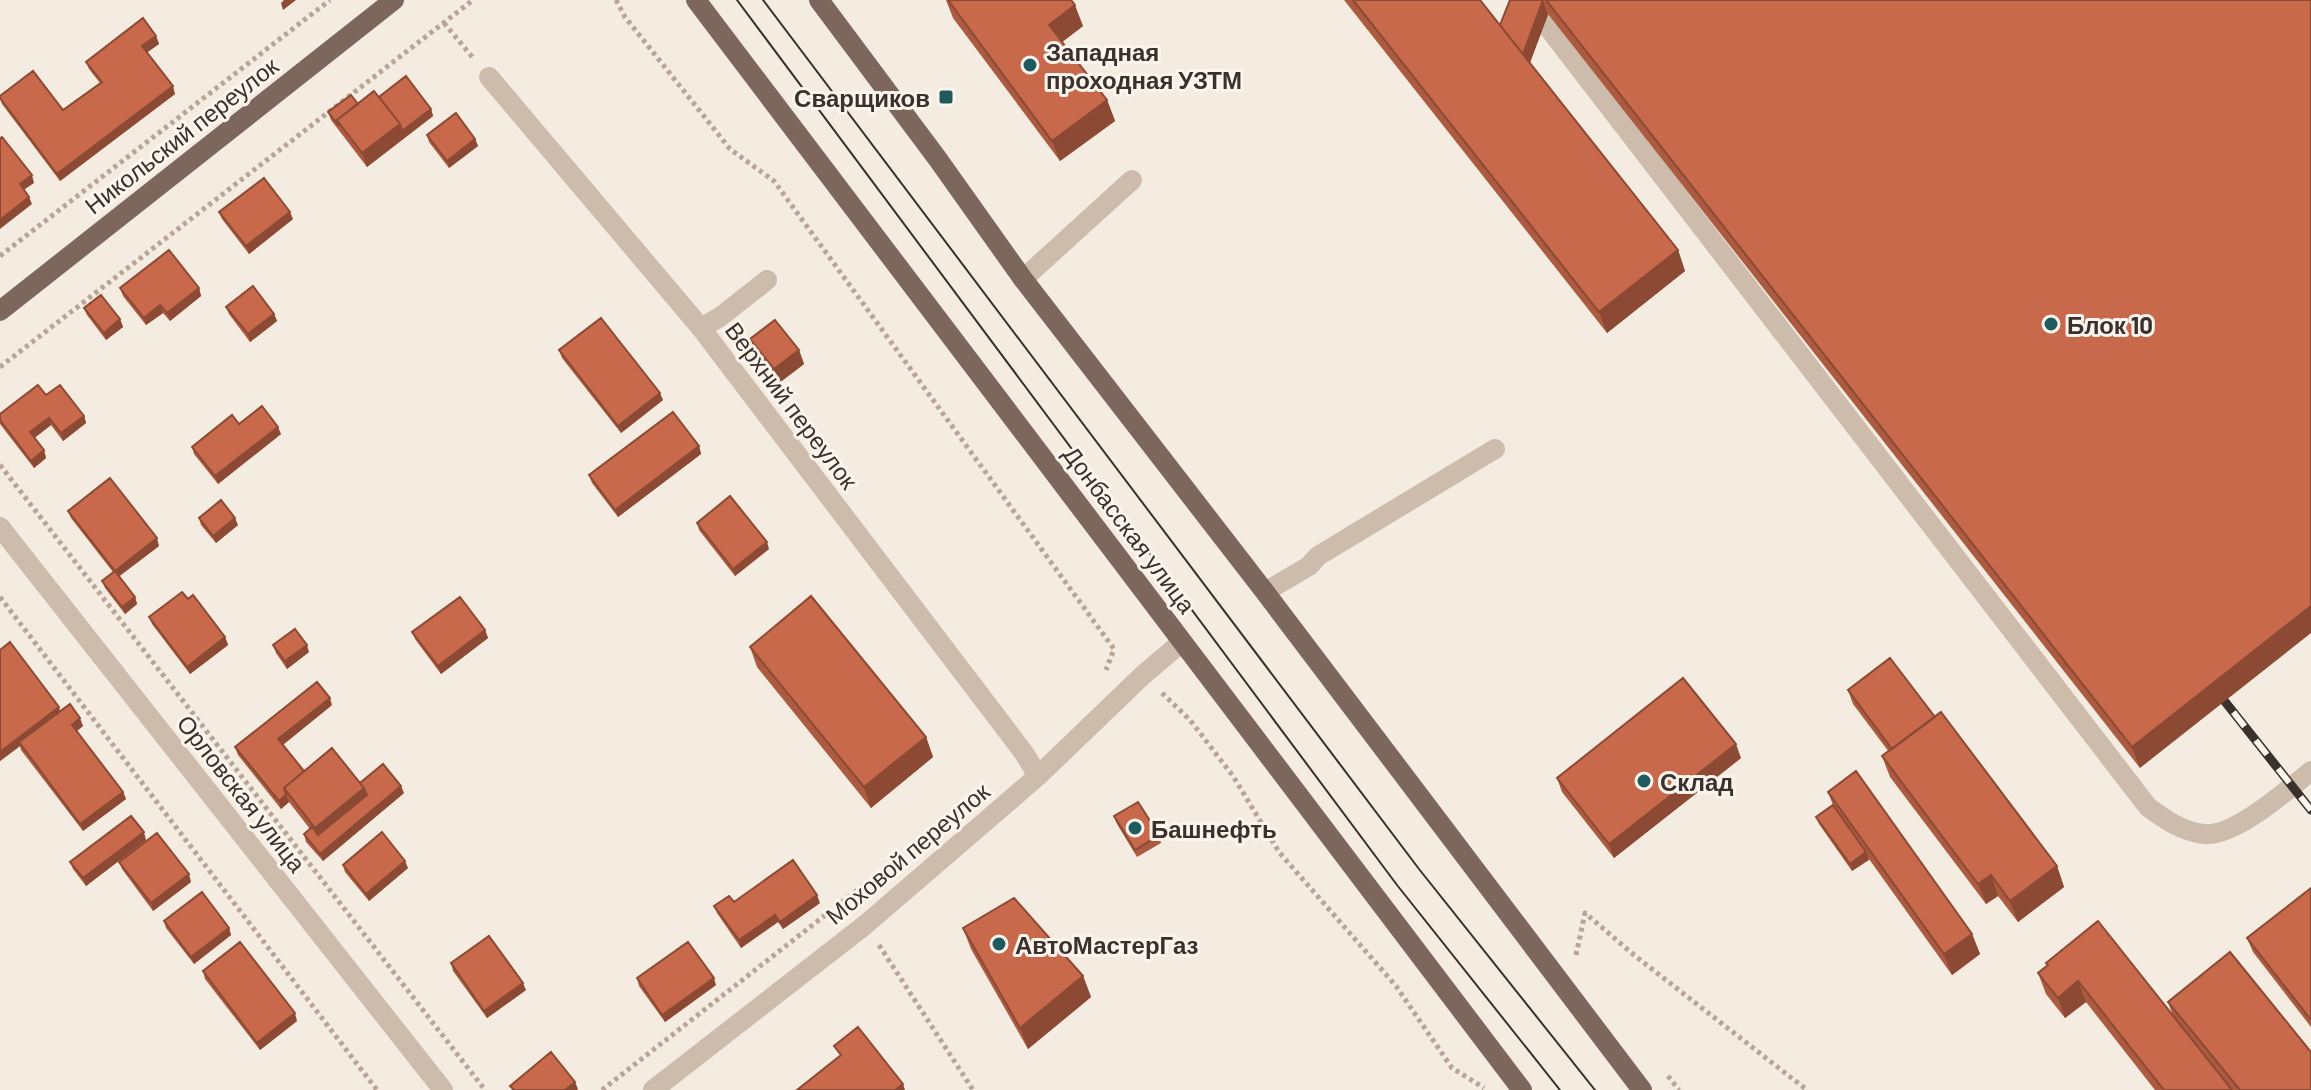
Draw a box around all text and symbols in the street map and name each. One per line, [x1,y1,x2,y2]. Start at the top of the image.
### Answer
place label: Западная проходная УЗТМ [1046,37,1242,94]
street label: Никольский переулок [79,50,284,219]
marker: Западная проходная УЗТМ [1021,56,1039,74]
place label: Сварщиков [794,83,930,112]
marker: Сварщиков [937,88,955,106]
place label: Блок 10 [2067,310,2153,339]
marker: Блок 10 [2042,315,2060,333]
street label: Верхний переулок [720,316,865,495]
street label: Донбасская улица [1058,440,1203,619]
street label: Орловская улица [172,709,313,878]
place label: Склад [1660,767,1733,796]
marker: Склад [1635,772,1653,790]
street label: Моховой переулок [819,776,995,930]
place label: Башнефть [1151,814,1277,843]
marker: Башнефть [1126,819,1144,837]
place label: АвтоМастерГаз [1015,930,1199,959]
marker: АвтоМастерГаз [990,935,1008,953]

